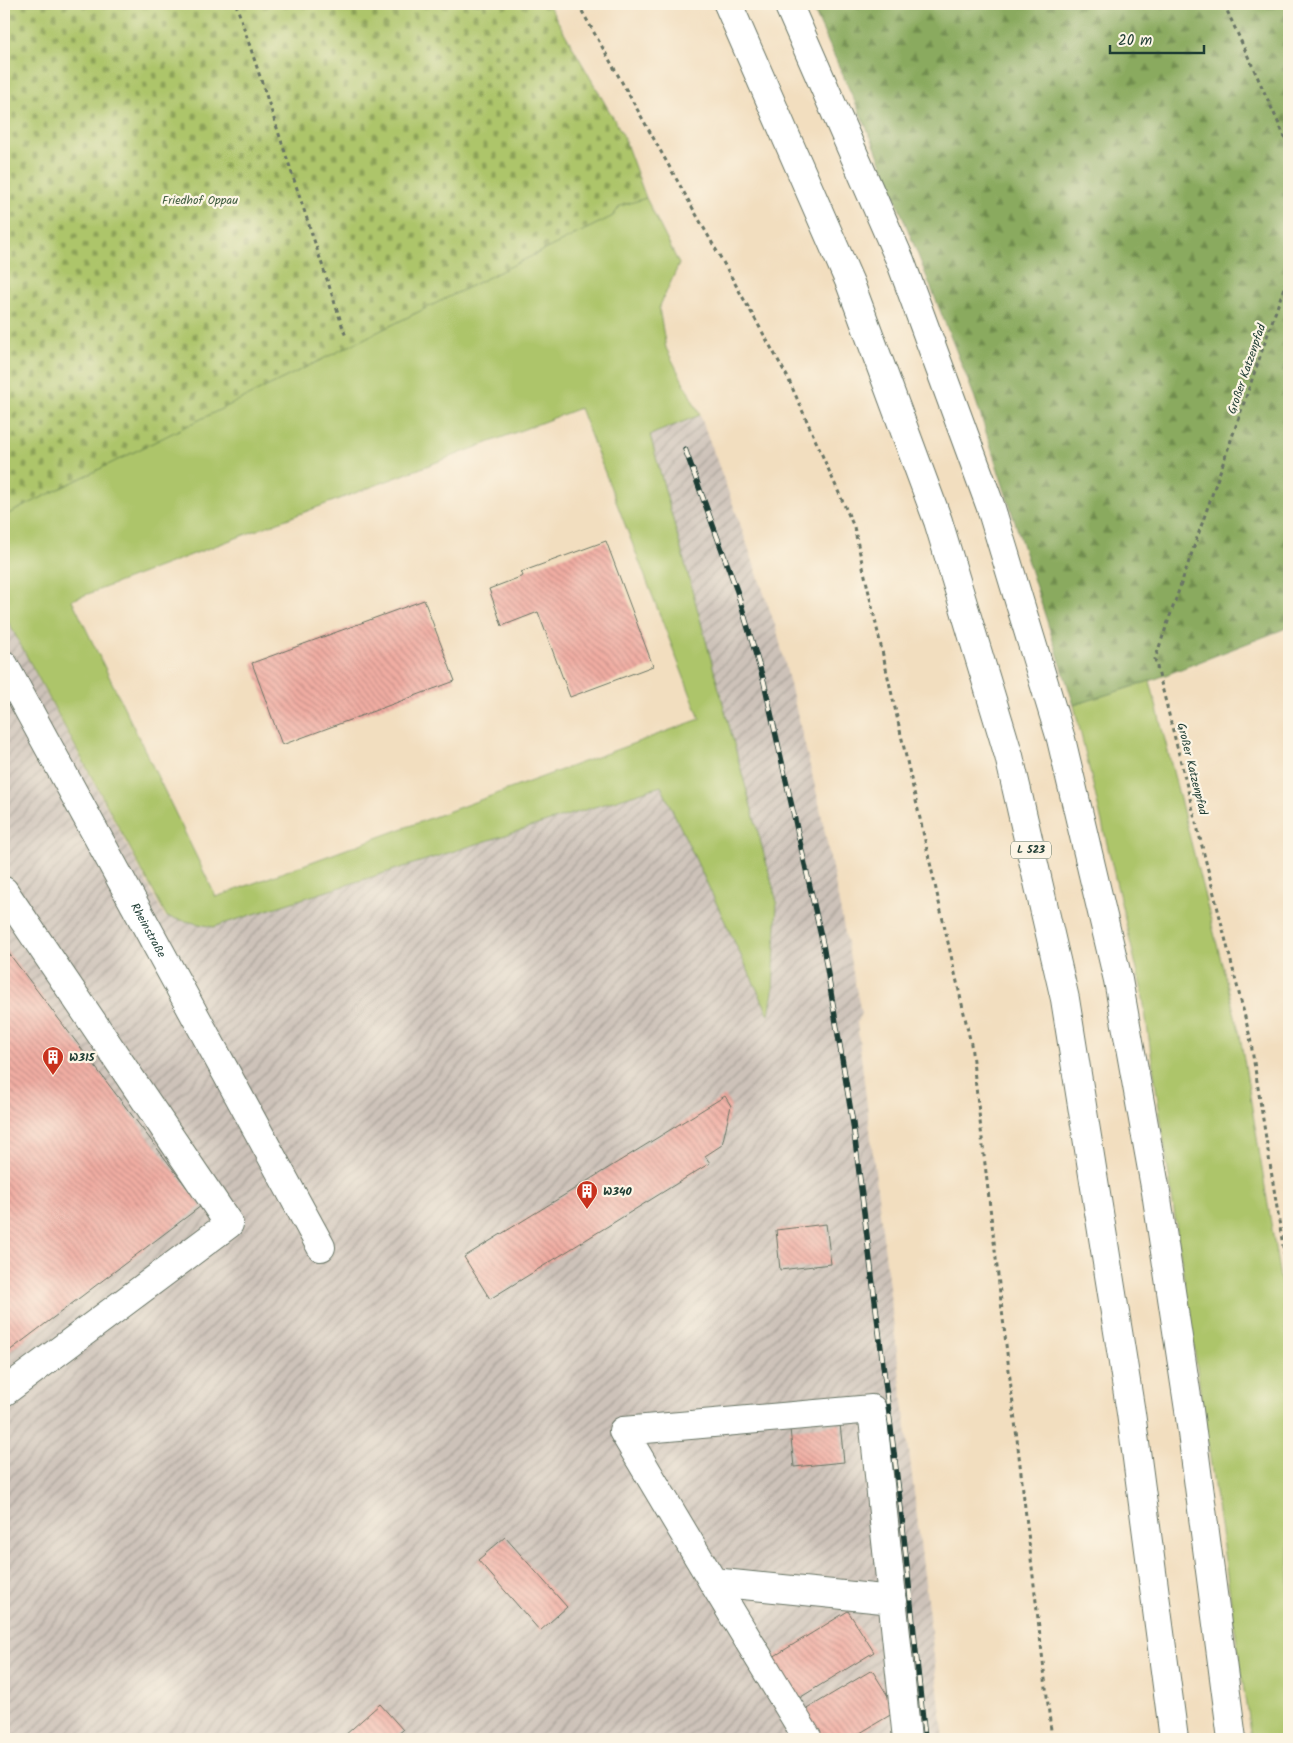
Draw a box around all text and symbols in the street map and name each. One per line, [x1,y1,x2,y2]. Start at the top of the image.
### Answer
scale bar [1110,22,1204,54]
text: 20 m [1118,29,1152,53]
park label: Friedhof Oppau [162,191,238,210]
street label: Großer Katzenpfad [1223,320,1272,417]
street label: Großer Katzenpfad [1171,721,1213,818]
road number: L 523 [1011,842,1051,858]
street label: Rheinstraße [126,899,171,962]
building icon: W315 [41,1045,65,1076]
place label: W315 [69,1048,96,1067]
building icon: W340 [575,1179,599,1210]
place label: W340 [603,1182,633,1201]

